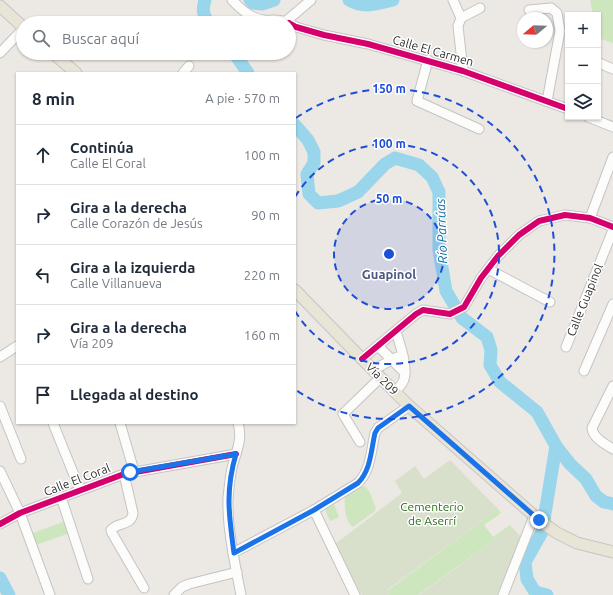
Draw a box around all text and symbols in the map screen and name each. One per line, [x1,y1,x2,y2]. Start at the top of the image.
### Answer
north arrow [517,12,553,48]
map controls [565,12,601,120]
button: + [565,12,601,48]
search box [16,16,296,60]
icon: search [30,27,52,49]
text: Buscar aquí [62,30,139,47]
street label: Calle El Carmen [391,33,475,68]
button: − [565,48,601,84]
text: 150 m [372,82,406,95]
button: layers [565,84,601,120]
text: 8 min [32,89,75,108]
text: A pie · 570 m [205,91,280,105]
text: 100 m [372,137,406,150]
text: Continúa [70,139,134,156]
icon: ahead [32,144,54,166]
text: 100 m [244,148,280,162]
text: Calle El Coral [70,156,146,170]
text: 50 m [376,192,402,205]
water label: Río Parrúas [433,198,449,264]
text: Gira a la derecha [70,199,187,216]
icon: right [32,204,54,226]
text: 90 m [251,208,280,222]
text: Calle Corazón de Jesús [70,216,203,230]
centre of rings [382,247,396,261]
text: Gira a la izquierda [70,259,196,276]
street label: Calle Guapinol [564,262,605,338]
icon: left [32,264,54,286]
district label: Guapinol [362,267,416,281]
text: 220 m [244,268,280,282]
text: Calle Villanueva [70,276,162,290]
text: Gira a la derecha [70,319,187,336]
icon: right [32,324,54,346]
text: 160 m [244,328,280,342]
text: Vía 209 [70,336,114,350]
street label: Vía 209 [364,360,401,397]
icon: arrive [32,384,54,406]
text: Llegada al destino [70,386,199,403]
street label: Calle El Coral [42,461,112,498]
route start [121,463,139,481]
park label: Cementerio de Aserrí [400,500,464,527]
route end [530,511,548,529]

